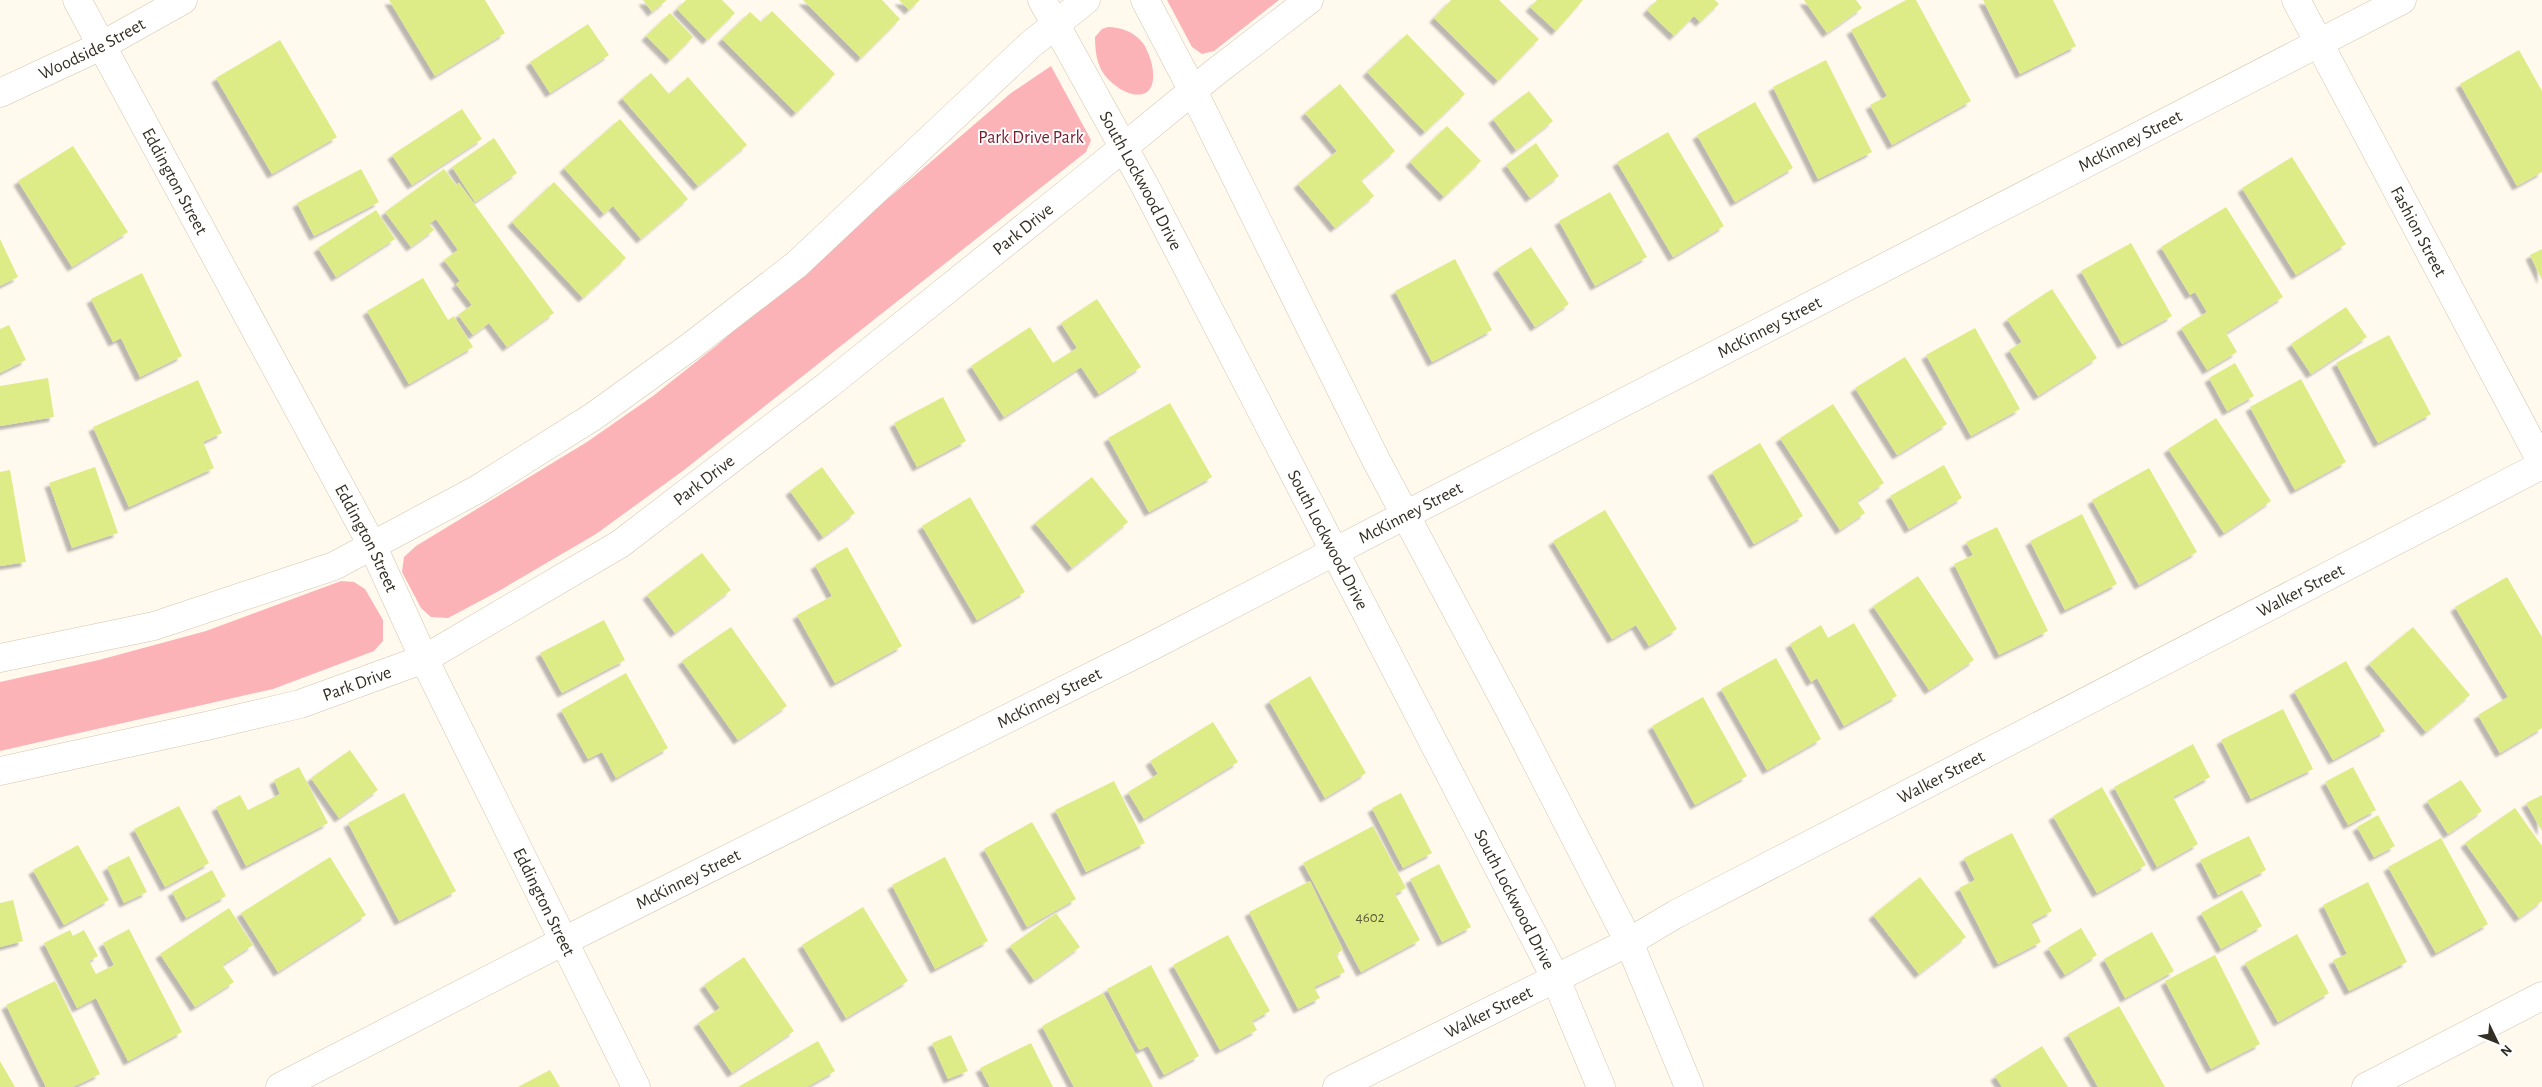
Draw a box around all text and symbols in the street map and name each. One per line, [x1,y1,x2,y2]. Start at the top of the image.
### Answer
street label: Woodside Street [36,15,149,84]
street label: McKinney Street [2076,107,2186,176]
street label: South Lockwood Drive [1096,109,1185,254]
street label: Eddington Street [138,125,210,238]
park label: Park Drive Park [978,129,1085,147]
street label: Fashion Street [2387,184,2449,280]
street label: Park Drive [990,200,1057,259]
street label: McKinney Street [1715,294,1825,362]
street label: Park Drive [670,452,738,510]
street label: South Lockwood Drive [1284,467,1371,613]
street label: McKinney Street [1356,479,1466,548]
street label: Eddington Street [331,482,400,595]
street label: Walker Street [2254,561,2347,621]
street label: Park Drive [321,664,394,705]
street label: McKinney Street [994,665,1105,732]
street label: Walker Street [1895,748,1988,808]
street label: South Lockwood Drive [1470,827,1557,973]
street label: Eddington Street [509,845,578,959]
street label: McKinney Street [633,846,744,913]
house number: 4602 [1355,910,1385,925]
street label: Walker Street [1442,983,1536,1042]
north arrow [2472,1017,2522,1067]
text: N [2497,1042,2514,1059]

